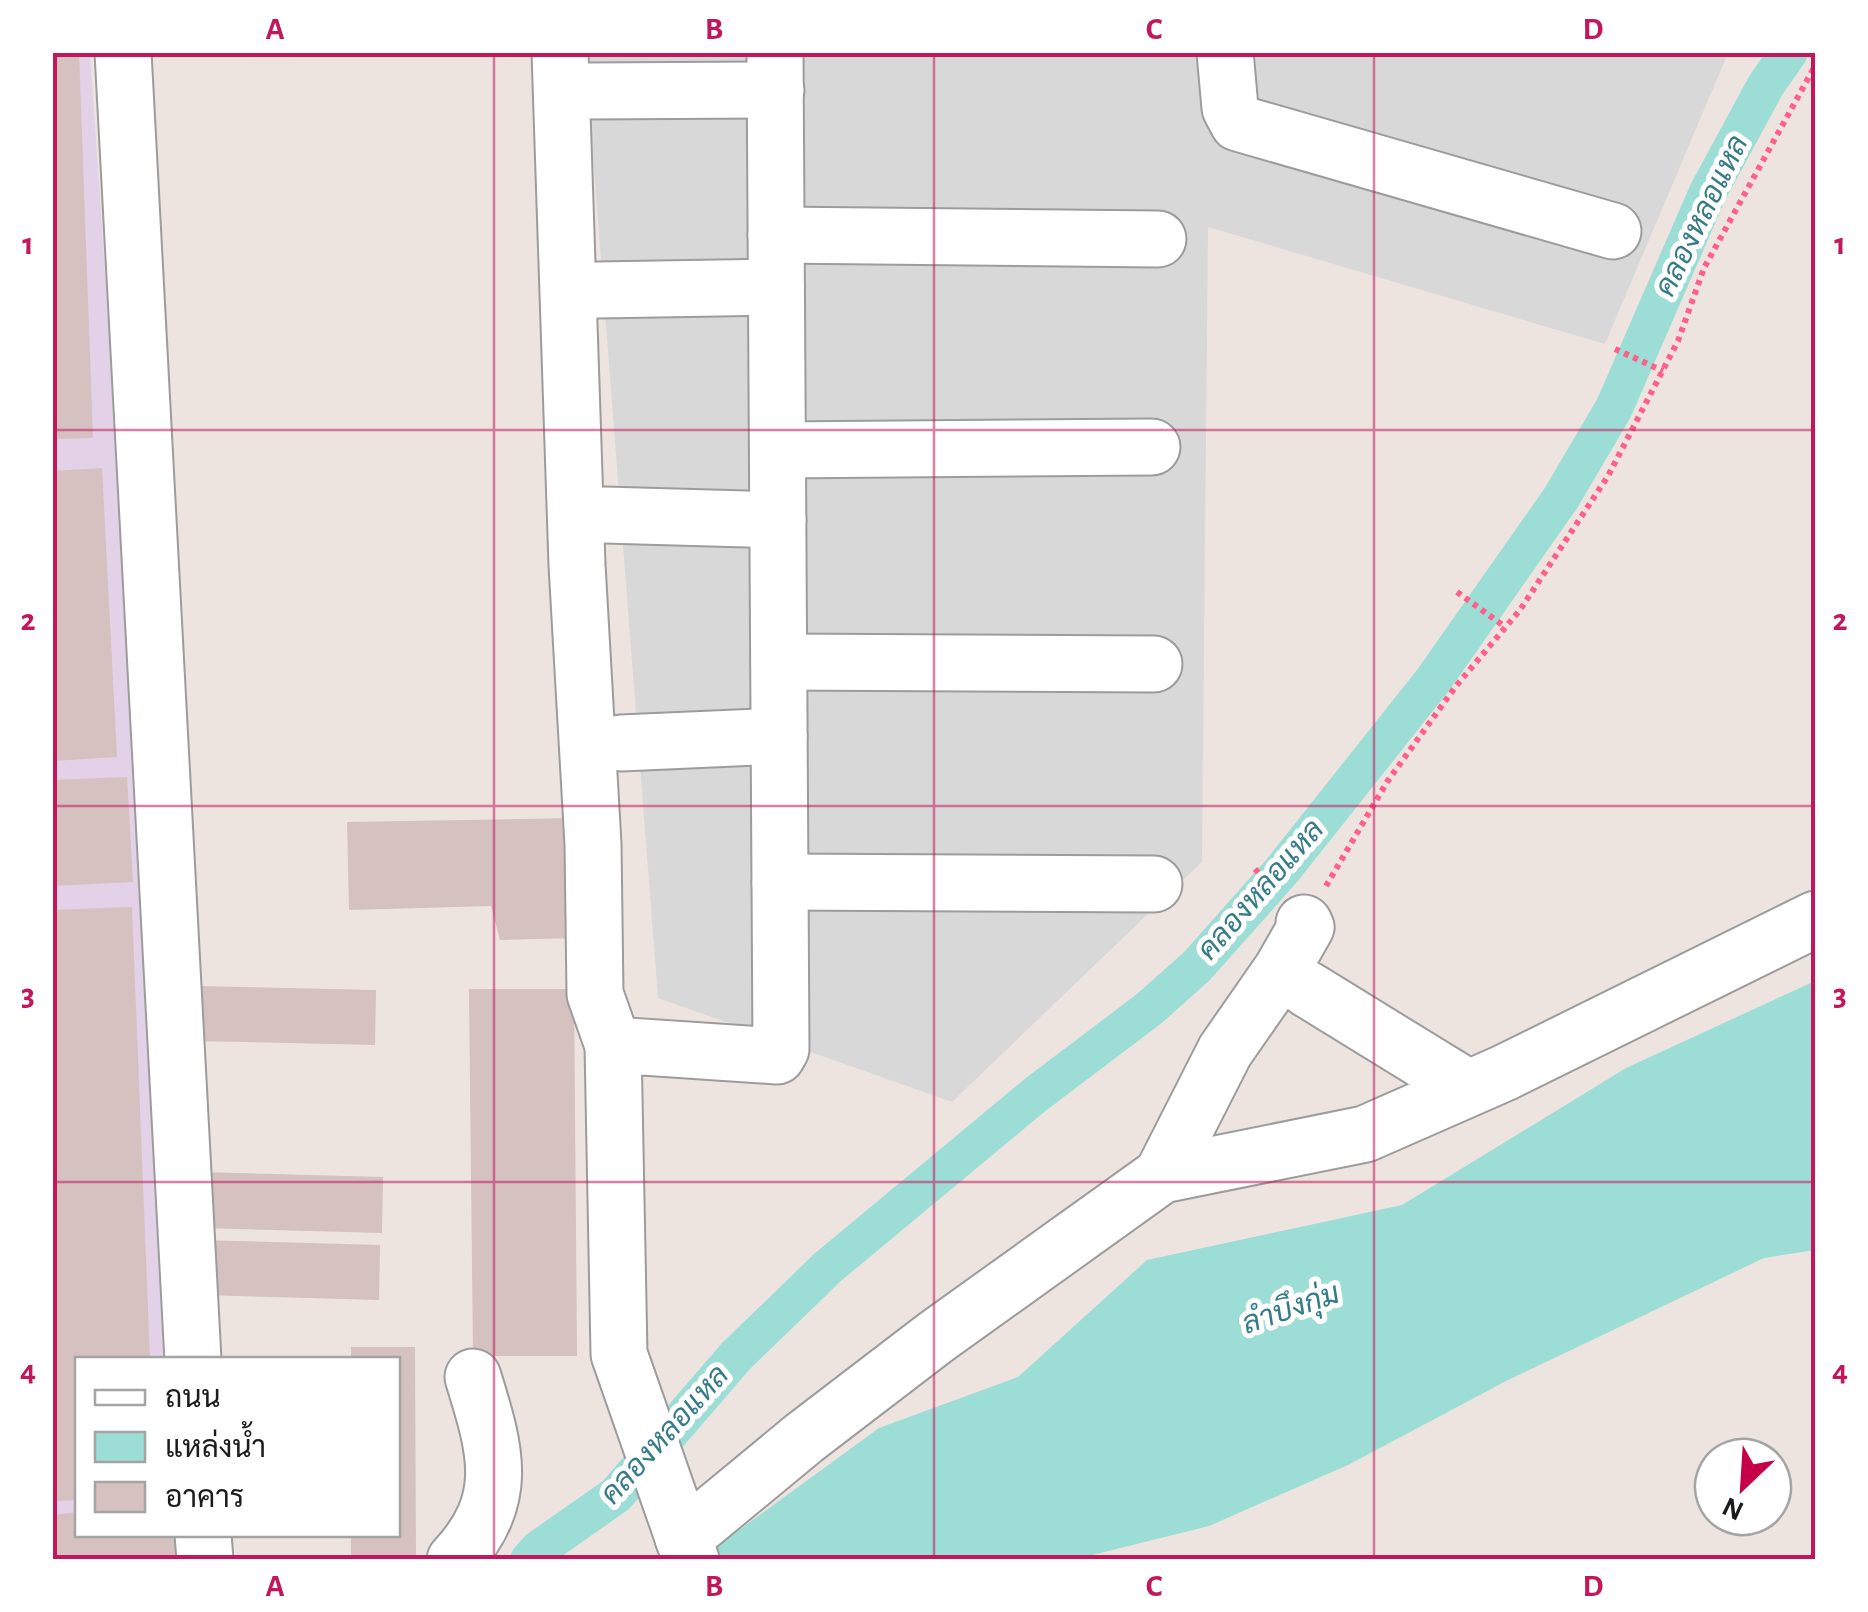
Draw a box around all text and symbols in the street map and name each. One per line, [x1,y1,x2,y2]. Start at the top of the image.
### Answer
text: A [265,13,285,45]
text: B [705,13,723,45]
text: C [1146,13,1163,45]
text: D [1583,13,1604,45]
water label: คลองหลอแหล [1650,131,1754,301]
text: 1 [22,228,34,260]
text: 1 [1834,228,1846,260]
text: 2 [20,604,36,636]
text: 2 [1832,604,1848,636]
water label: คลองหลอแหล [1192,814,1330,966]
text: 3 [21,979,35,1011]
text: 3 [1833,979,1847,1011]
water label: ลำบึงกุ่ม [1237,1273,1345,1344]
text: 4 [20,1355,36,1387]
text: 4 [1832,1355,1848,1387]
legend [75,1357,400,1537]
water label: คลองหลอแหล [595,1360,735,1510]
text: ถนน [165,1383,221,1413]
text: แหล่งน้ำ [165,1420,266,1463]
north arrow [1693,1437,1793,1537]
text: อาคาร [165,1483,244,1513]
text: N [1719,1491,1748,1525]
text: A [265,1570,285,1602]
text: B [705,1570,723,1602]
text: C [1146,1570,1163,1602]
text: D [1583,1570,1604,1602]

